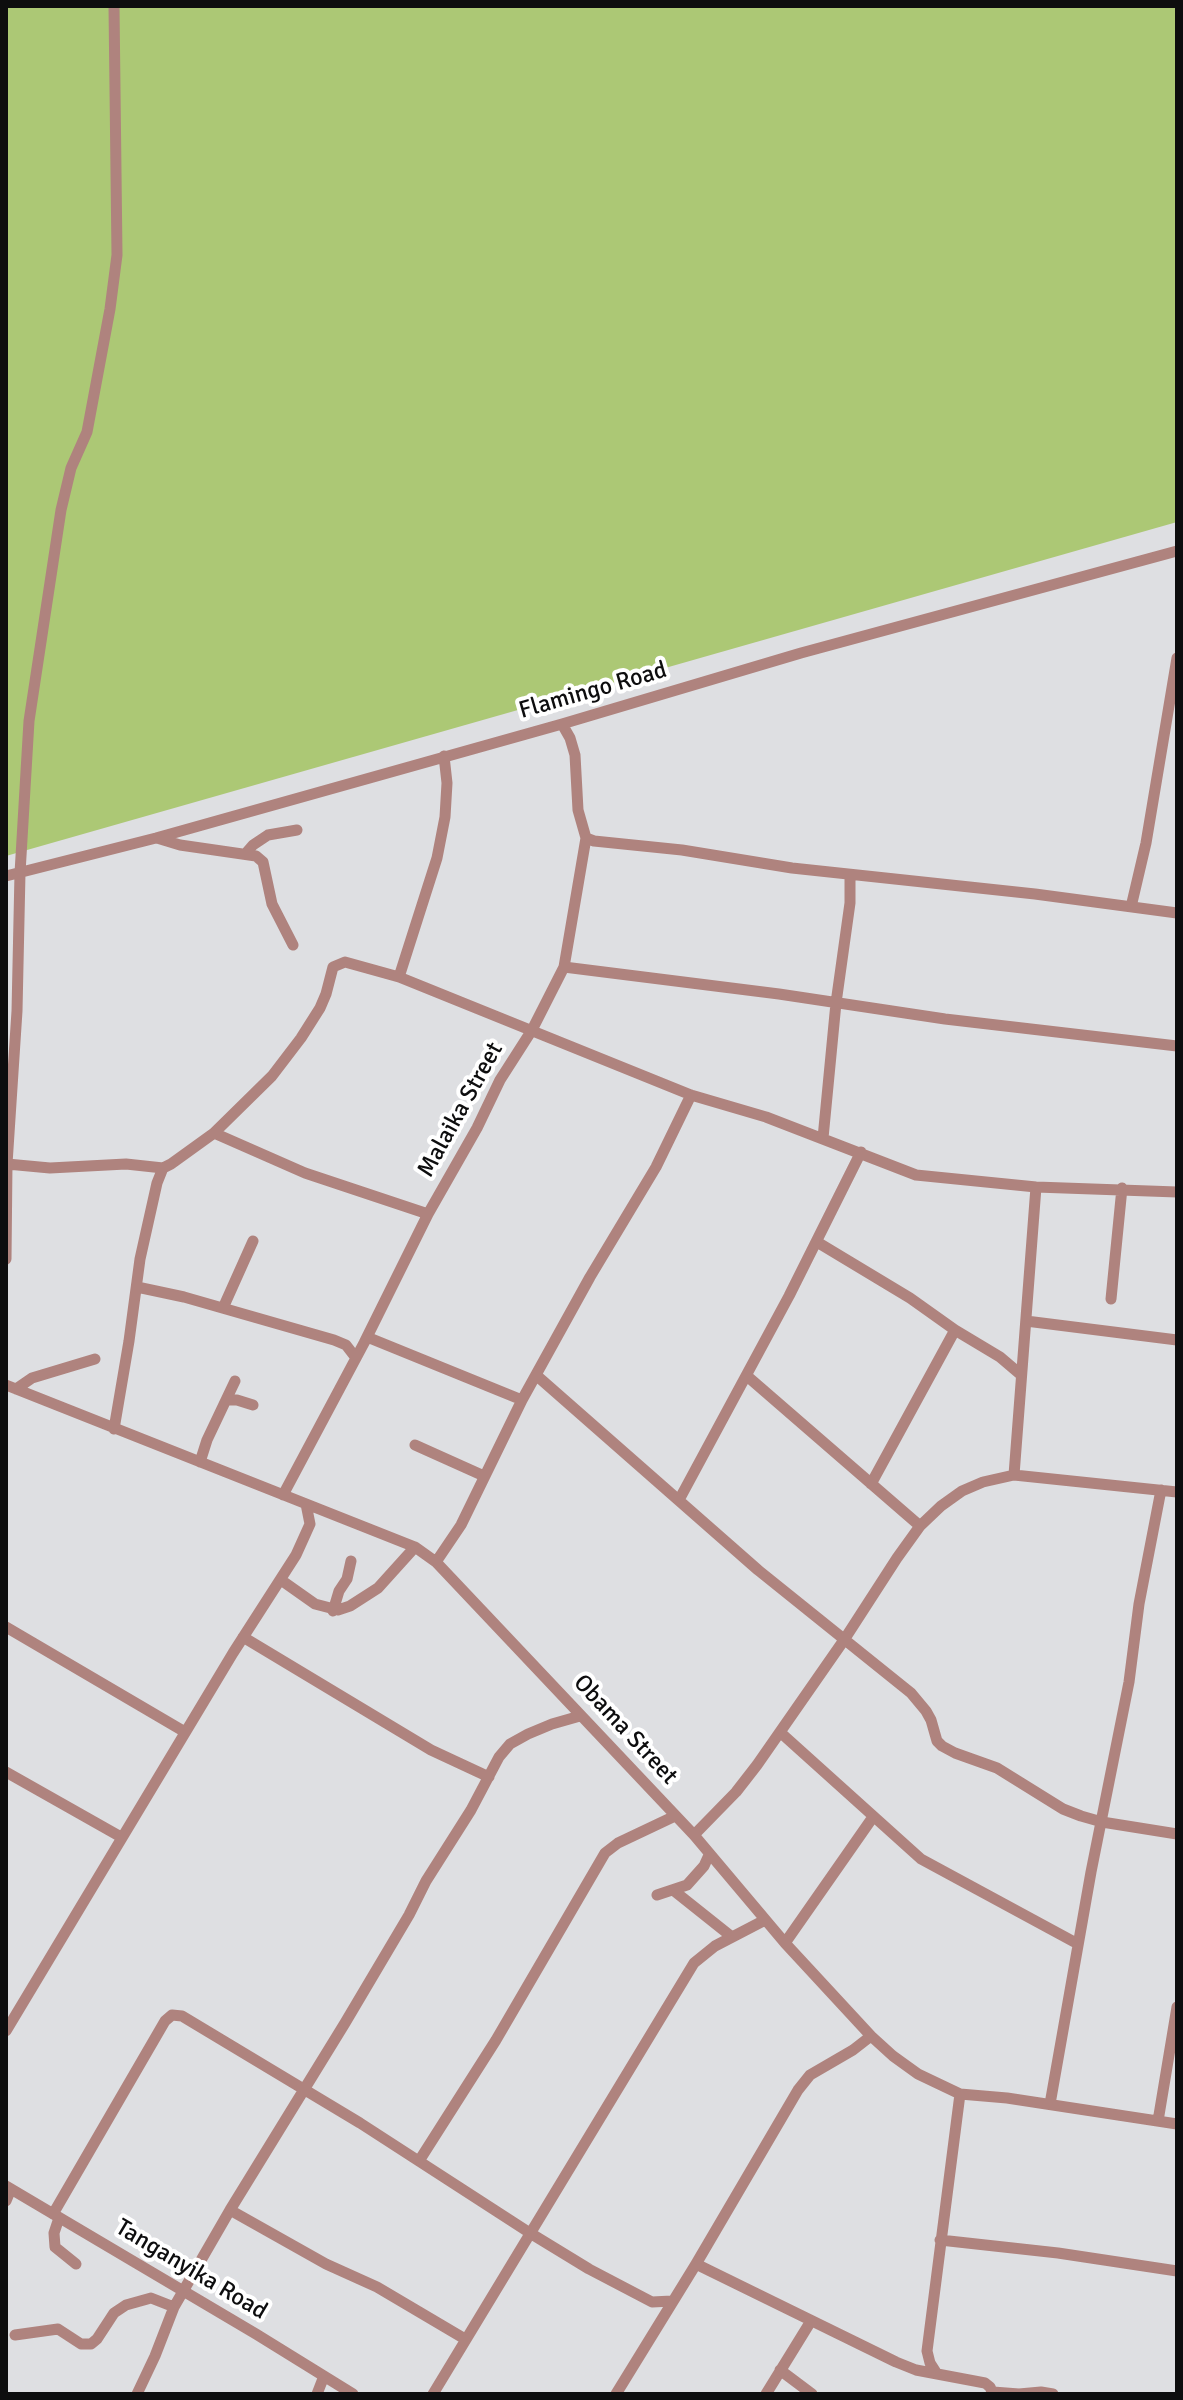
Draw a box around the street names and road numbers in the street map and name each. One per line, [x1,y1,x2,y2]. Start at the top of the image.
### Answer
street label: Flamingo Road [516,656,670,726]
street label: Malaika Street [412,1038,510,1182]
street label: Obama Street [567,1669,683,1791]
street label: Tanganyika Road [110,2213,272,2327]

